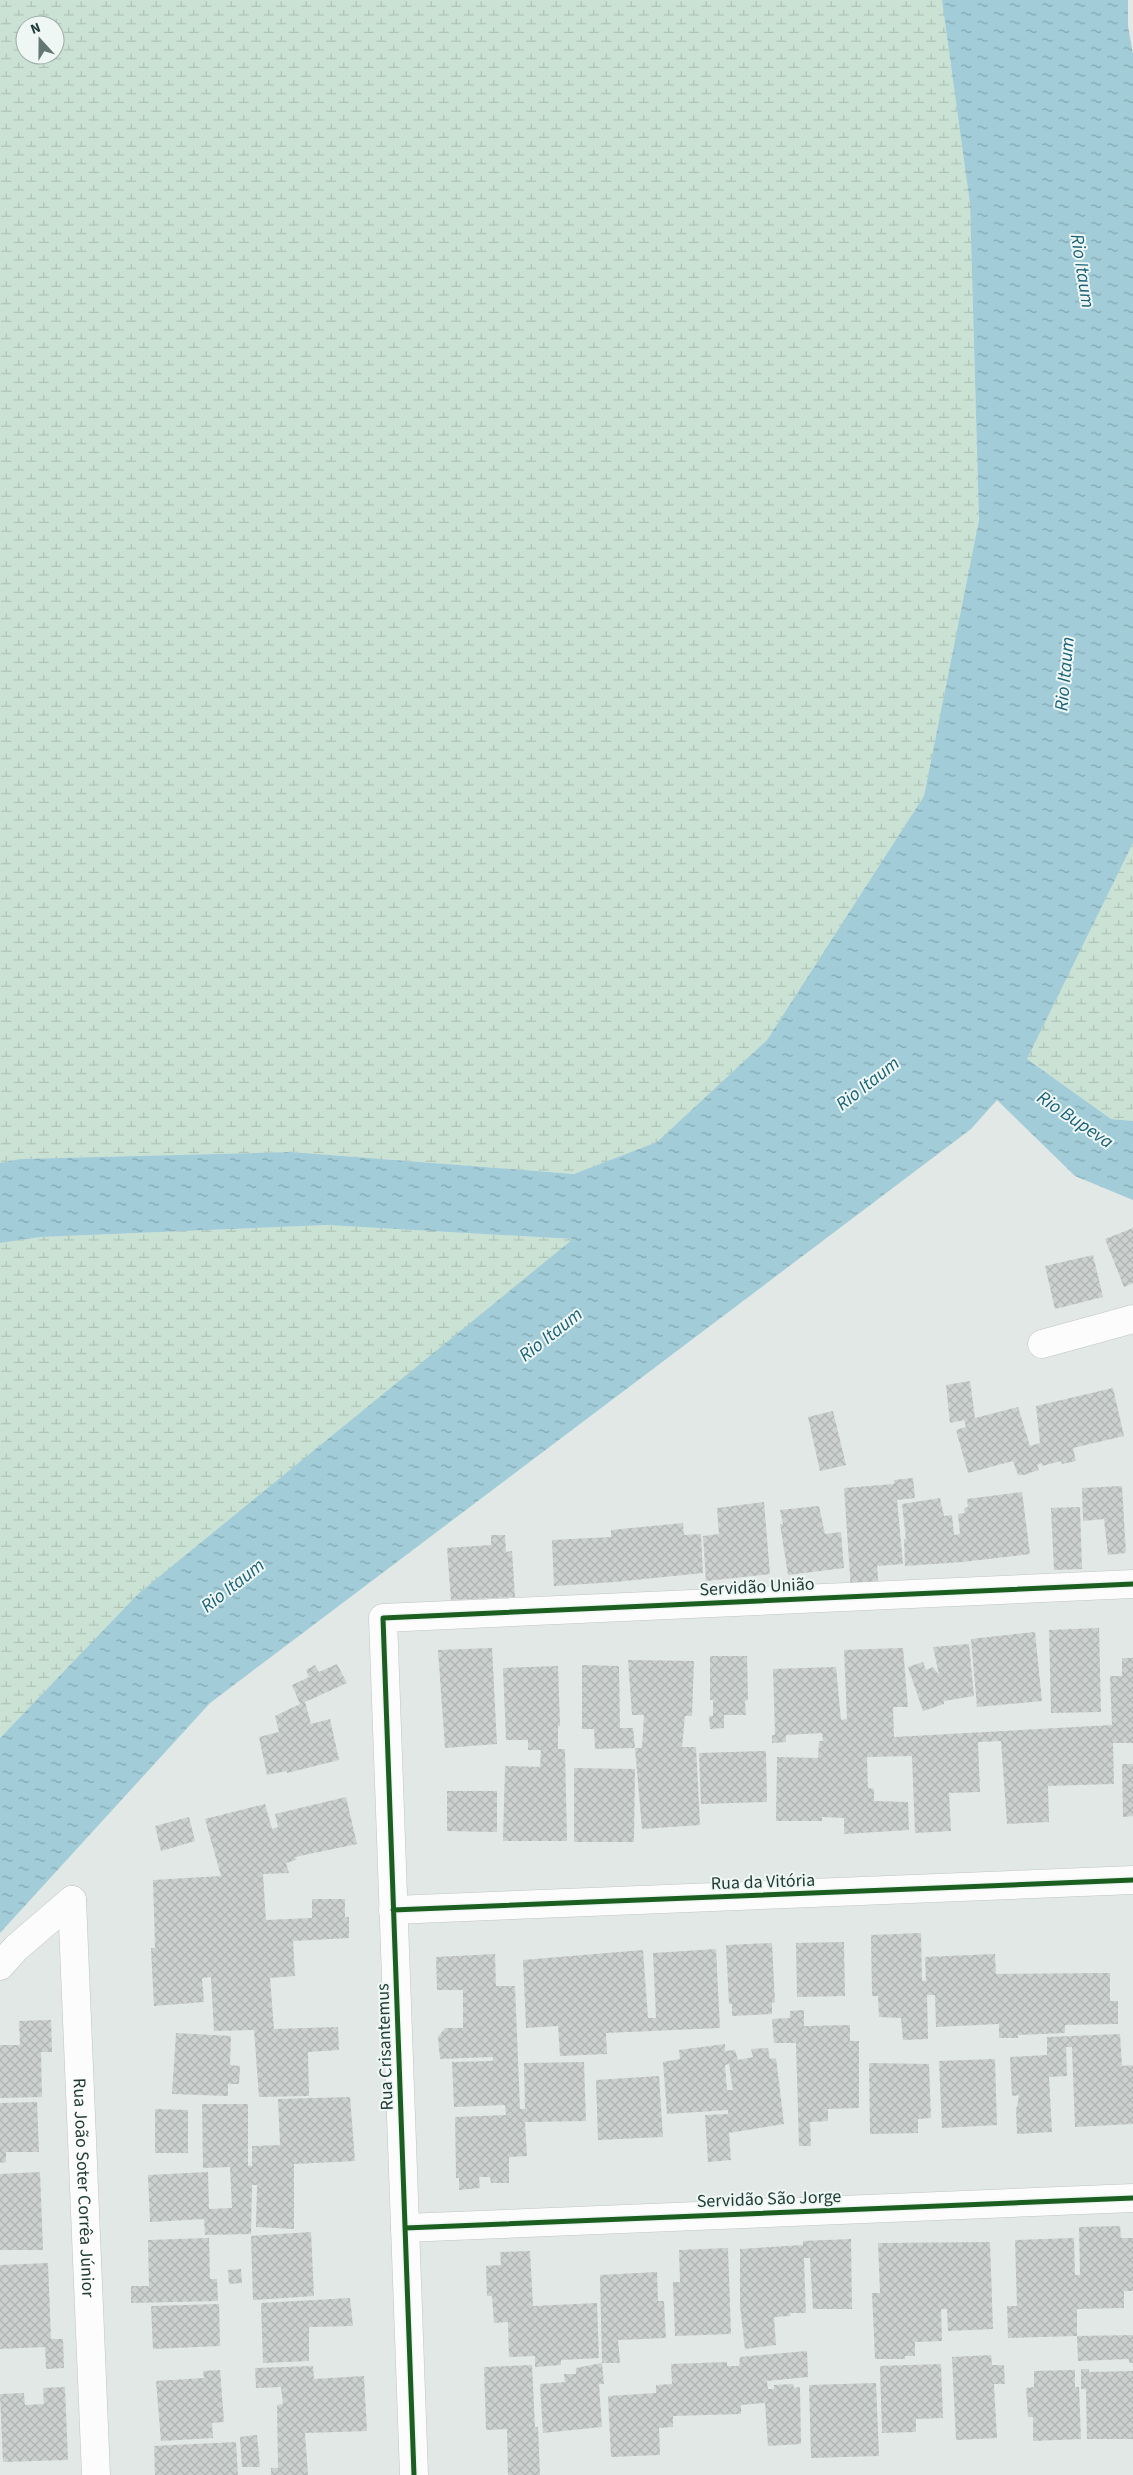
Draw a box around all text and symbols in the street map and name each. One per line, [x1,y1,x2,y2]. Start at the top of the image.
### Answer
north arrow [15,15,65,65]
text: N [28,18,44,40]
water label: Rio Itaum [1063,232,1101,310]
water label: Rio Itaum [1048,636,1082,712]
water label: Rio Itaum [830,1050,906,1118]
water label: Rio Bupeva [1031,1084,1119,1156]
water label: Rio Itaum [513,1301,589,1369]
water label: Rio Itaum [195,1552,271,1620]
street label: Servidão União [699,1572,815,1602]
street label: Rua da Vitória [710,1868,816,1896]
street label: Rua Crisantemus [370,1983,400,2111]
street label: Rua João Soter Corrêa Júnior [67,2078,101,2299]
street label: Servidão São Jorge [696,2184,842,2214]

